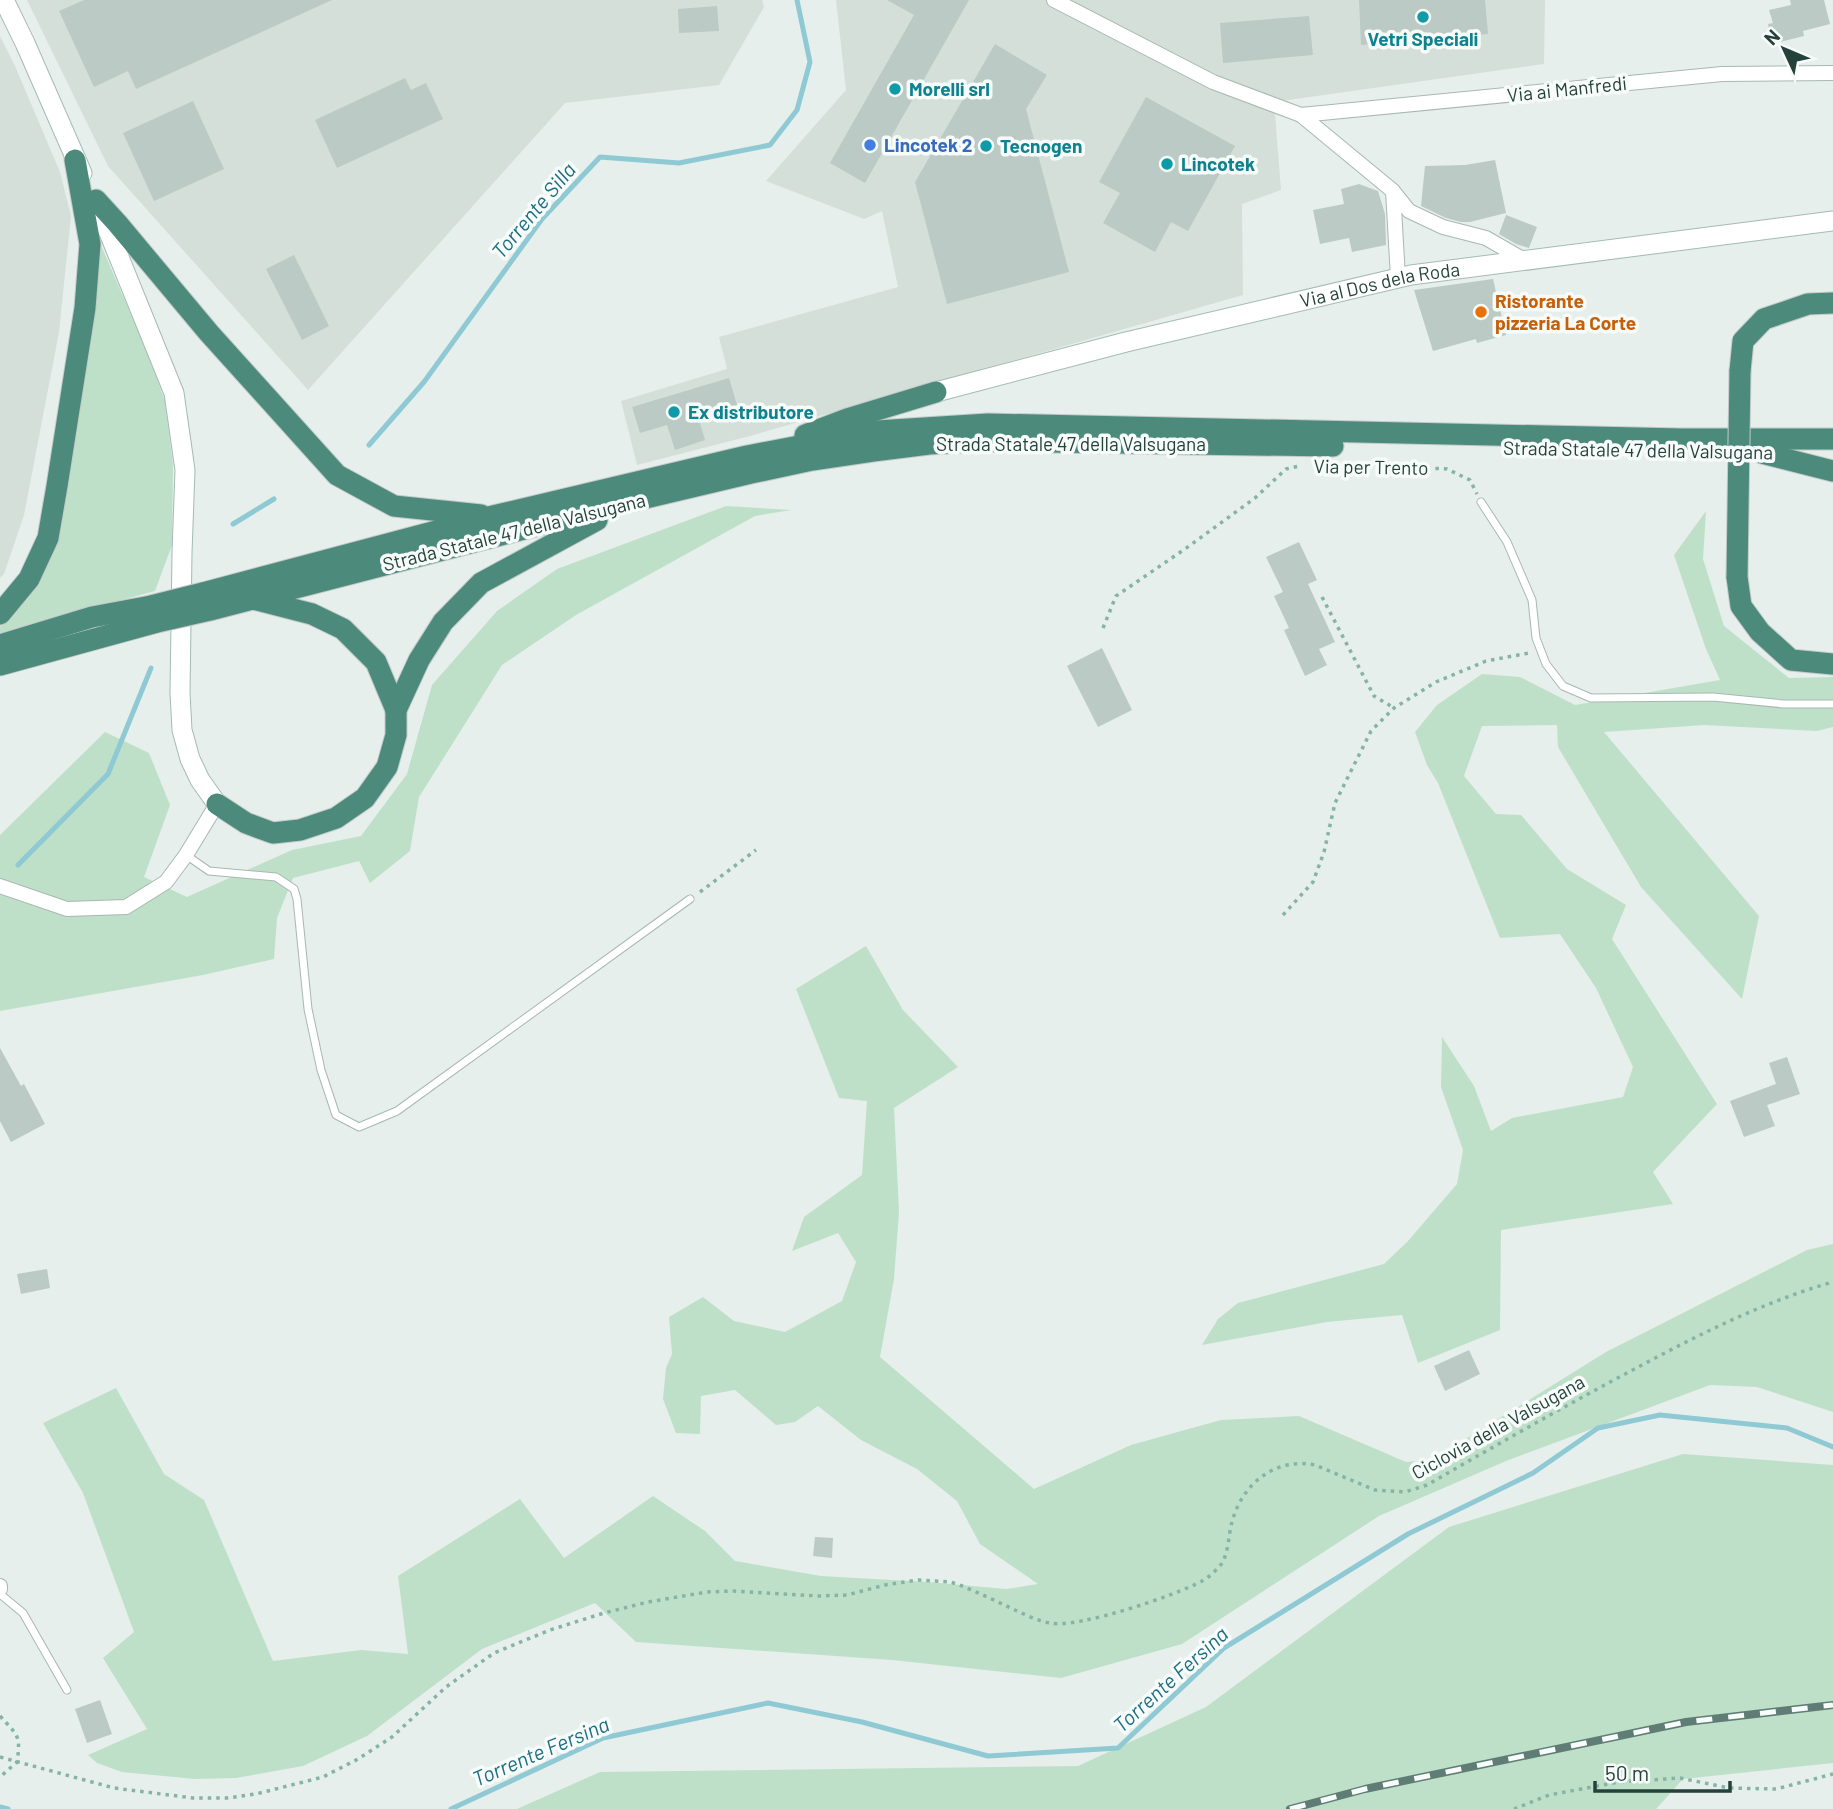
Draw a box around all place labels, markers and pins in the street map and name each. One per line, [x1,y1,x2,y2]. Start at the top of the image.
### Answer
marker: Vetri Speciali [1415,9,1431,25]
place label: Vetri Speciali [1368,27,1478,50]
place label: Morelli srl [909,77,990,100]
marker: Morelli srl [887,81,903,97]
place label: Lincotek 2 [884,133,972,156]
place label: Tecnogen [1000,134,1082,157]
marker: Lincotek 2 [862,137,878,153]
marker: Tecnogen [978,138,994,154]
place label: Lincotek [1181,152,1255,175]
marker: Lincotek [1159,156,1175,172]
place label: Ristorante pizzeria La Corte [1495,289,1636,334]
marker: Ristorante pizzeria La Corte [1473,304,1489,320]
place label: Ex distributore [688,400,814,423]
marker: Ex distributore [666,404,682,420]

